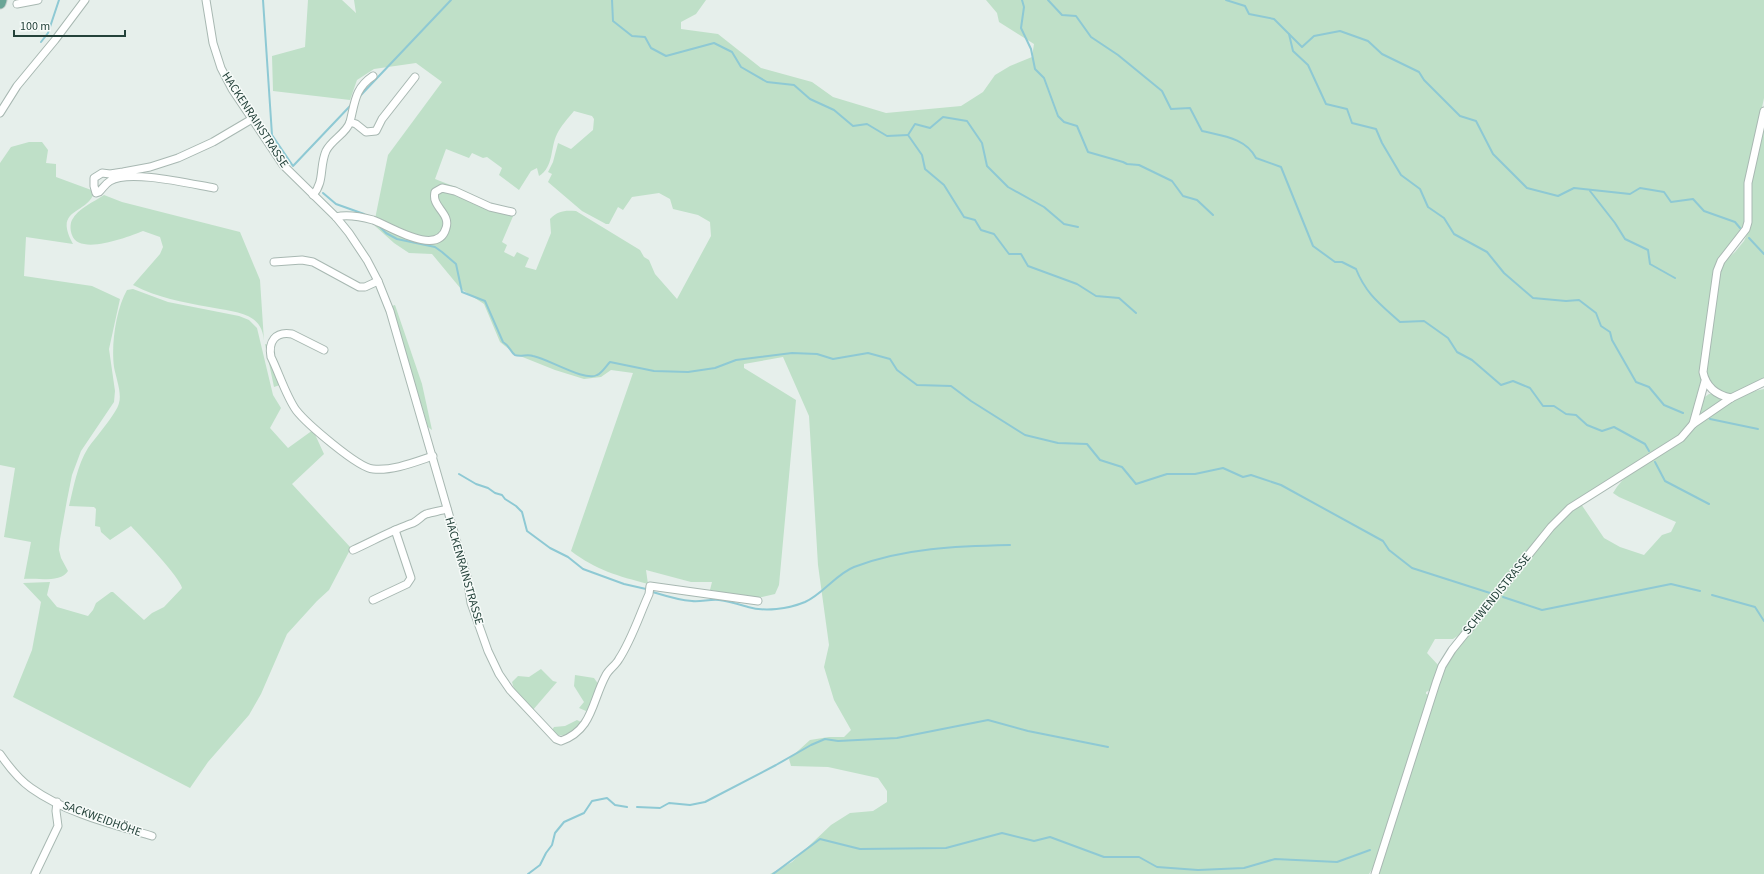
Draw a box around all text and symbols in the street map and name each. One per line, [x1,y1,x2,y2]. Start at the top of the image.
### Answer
scale bar [14,12,125,38]
text: 100 m [20,18,50,35]
street label: HACKENRAINSTRASSE [218,69,292,171]
street label: HACKENRAINSTRASSE [441,515,487,627]
street label: SCHWENDISTRASSE [1459,550,1535,638]
street label: SACKWEIDHÖHE [60,797,144,841]

